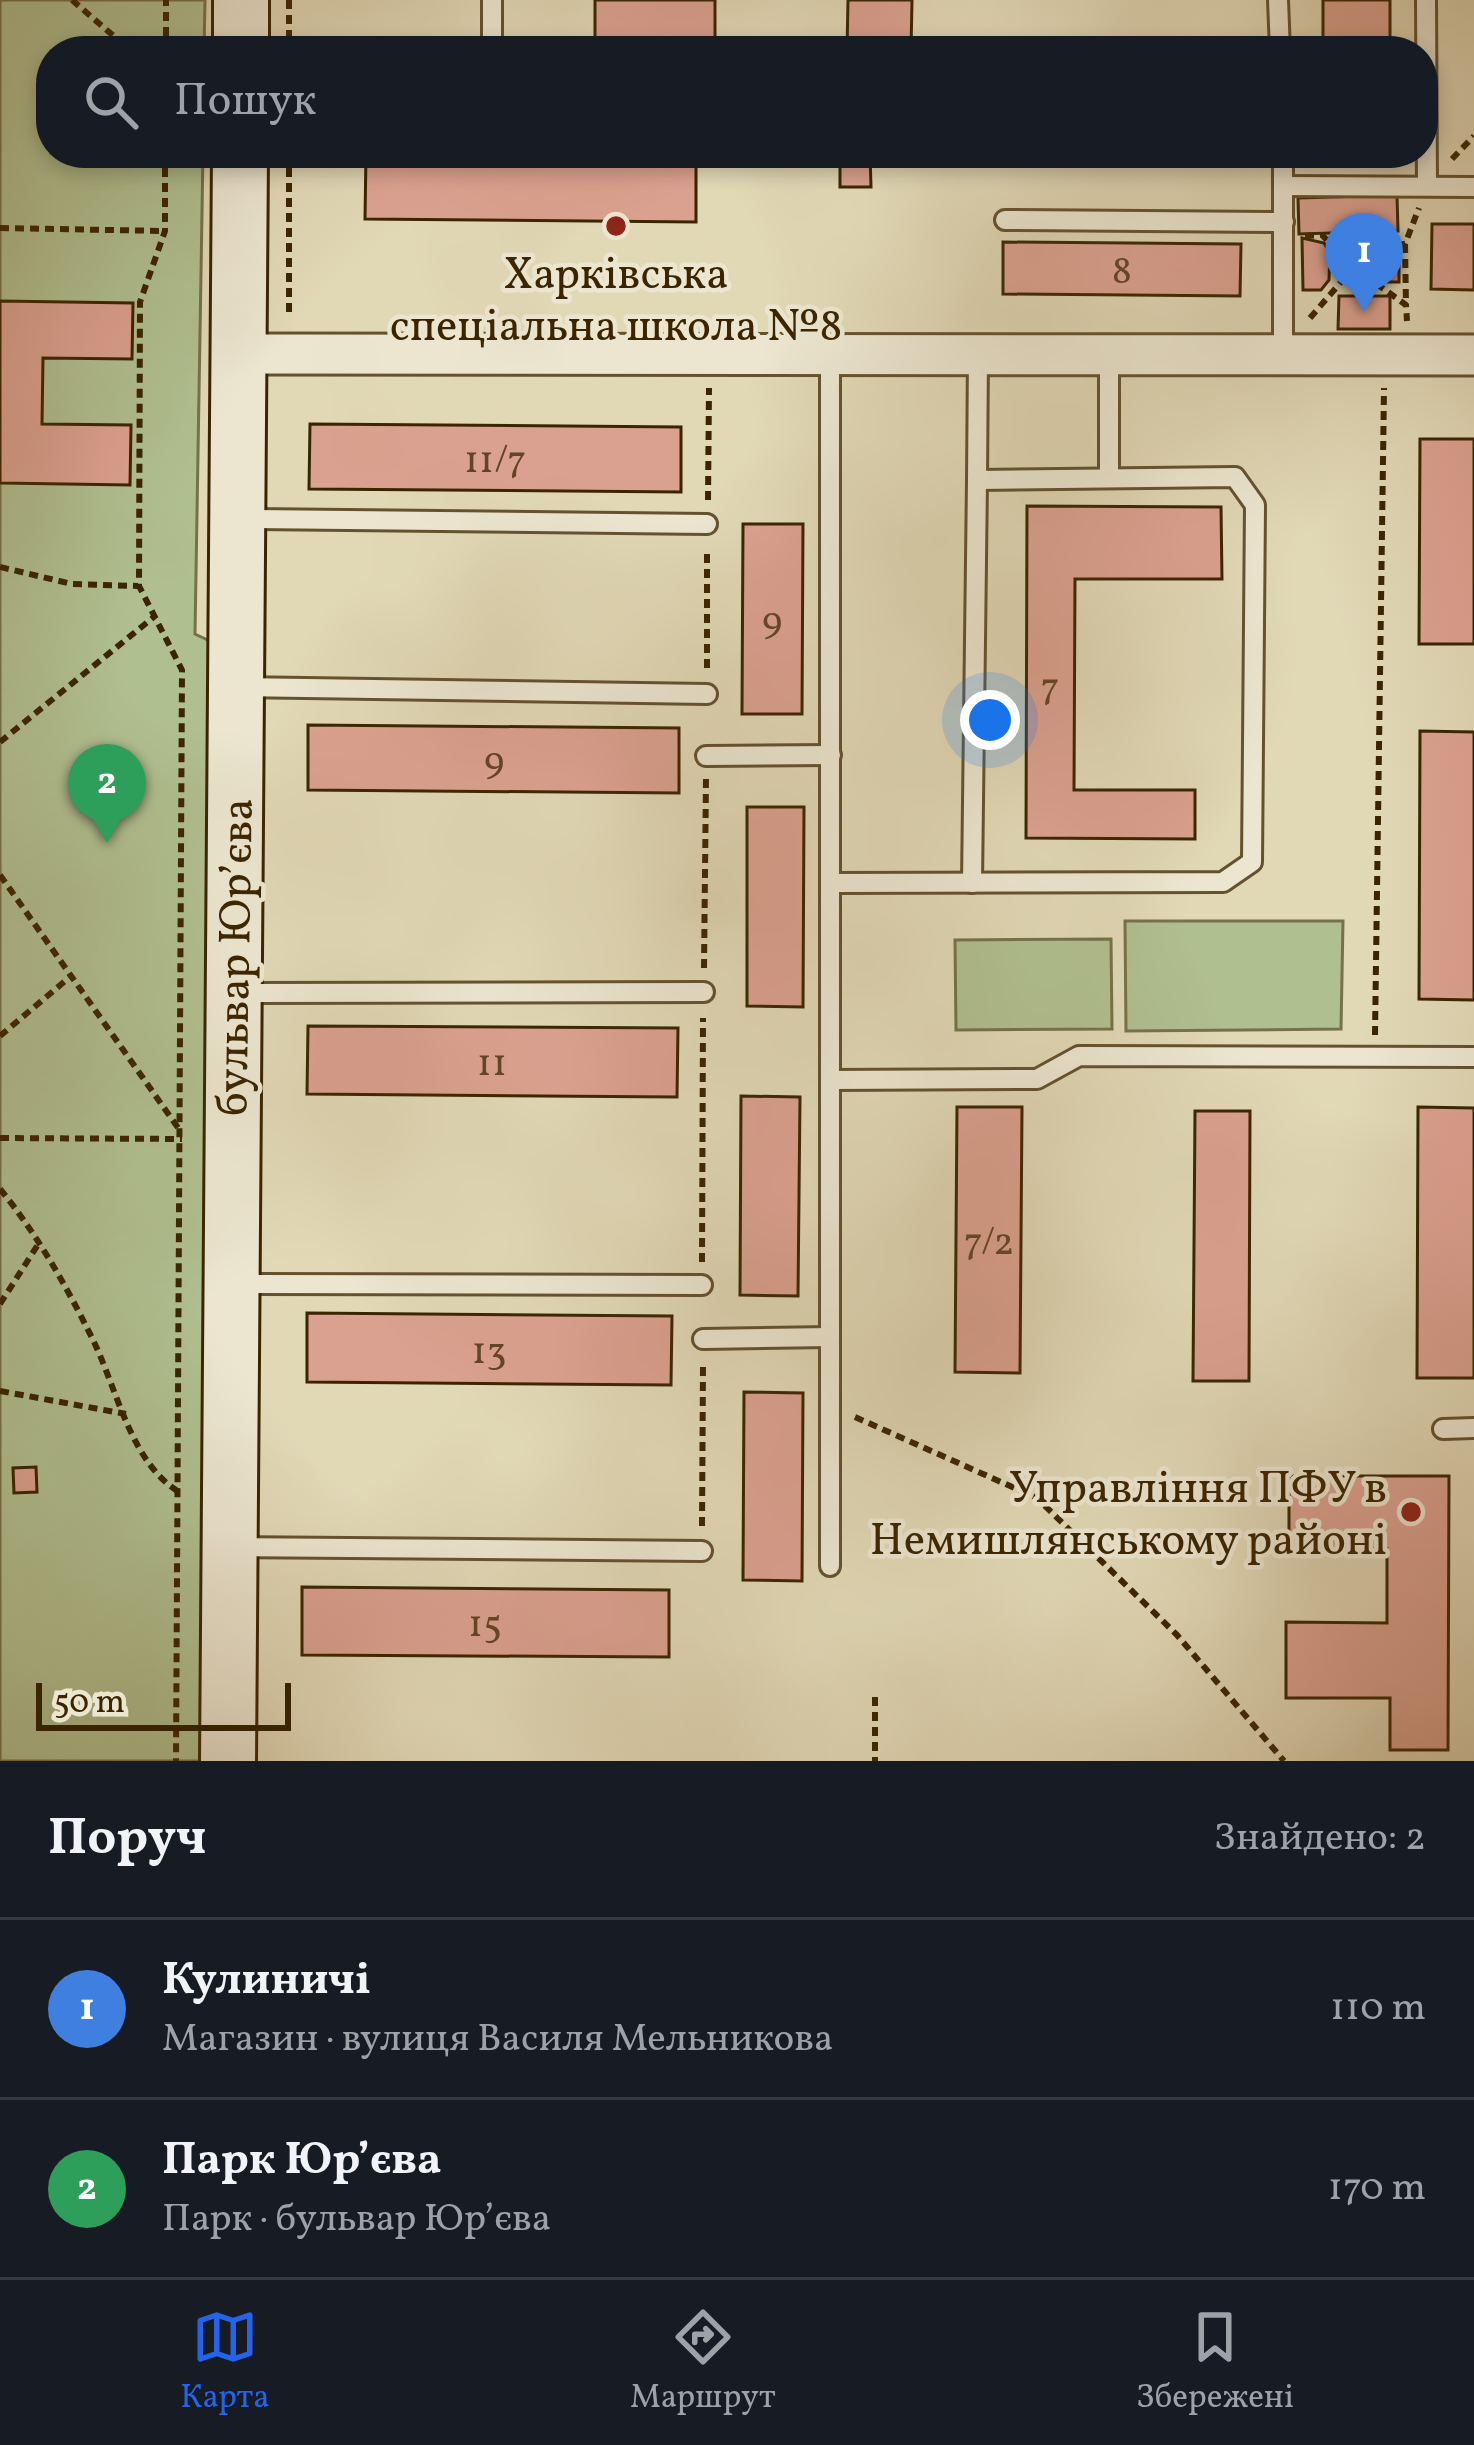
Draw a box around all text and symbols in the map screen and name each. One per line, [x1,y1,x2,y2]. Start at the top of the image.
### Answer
search box [36,36,1438,168]
icon: search [78,69,144,135]
text: Пошук [174,71,317,134]
marker: Харківська спеціальна школа №8 [603,213,629,239]
pin: 1 [1325,213,1403,312]
place label: Харківська спеціальна школа №8 [390,245,842,360]
house number: 8 [1112,246,1132,300]
house number: 11/7 [464,435,526,489]
house number: 9 [762,596,782,650]
house number: 7 [1041,662,1059,716]
your location [960,690,1020,750]
house number: 9 [484,736,504,790]
pin: 2 [68,744,146,843]
street label: бульвар Юрʼєва [203,798,272,1117]
house number: 11 [477,1038,507,1092]
house number: 7/2 [964,1217,1014,1271]
house number: 13 [471,1326,507,1380]
place label: Управління ПФУ в Немишлянському районі [870,1459,1387,1574]
marker: Управління ПФУ в Немишлянському районі [1398,1499,1424,1525]
house number: 15 [468,1599,502,1653]
scale bar [36,1677,291,1730]
text: 50 m [54,1681,125,1727]
text: Поруч [48,1804,206,1875]
text: Знайдено: 2 [1214,1812,1426,1866]
text: Кулиничі [162,1950,371,2013]
text: 1 [79,1982,95,2036]
text: 110 m [1330,1982,1426,2036]
text: Магазин · вулиця Василя Мельникова [162,2013,834,2067]
text: Парк Юр’єва [162,2130,442,2193]
text: 2 [77,2162,97,2216]
text: 170 m [1328,2162,1426,2216]
text: Парк · бульвар Юрʼєва [162,2193,551,2247]
tab: Карта [180,2304,270,2422]
tab: Маршрут [630,2304,776,2422]
tab: Збережені [1136,2304,1294,2422]

